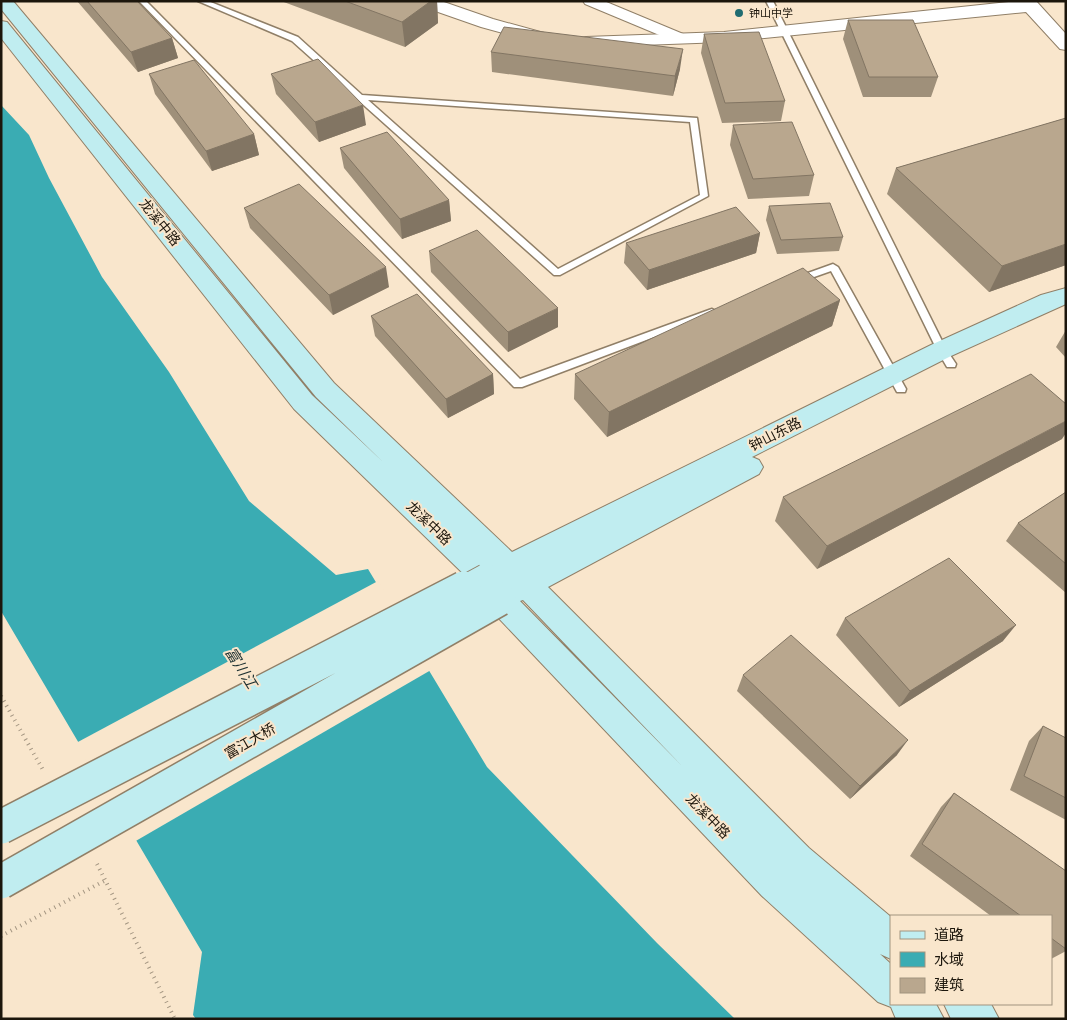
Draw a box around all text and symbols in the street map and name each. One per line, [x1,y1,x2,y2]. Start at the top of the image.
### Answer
marker: 钟山中学 [733,7,745,19]
place label: 钟山中学 [749,7,793,20]
street label: 龙溪中路 [135,195,184,249]
street label: 钟山东路 [746,414,804,455]
street label: 龙溪中路 [403,498,455,549]
water label: 富川江 [221,644,262,694]
street label: 富江大桥 [222,720,279,763]
street label: 龙溪中路 [682,790,733,842]
legend [890,915,1052,1005]
text: 道路 [934,926,964,944]
text: 水域 [934,951,964,969]
text: 建筑 [934,976,964,994]

